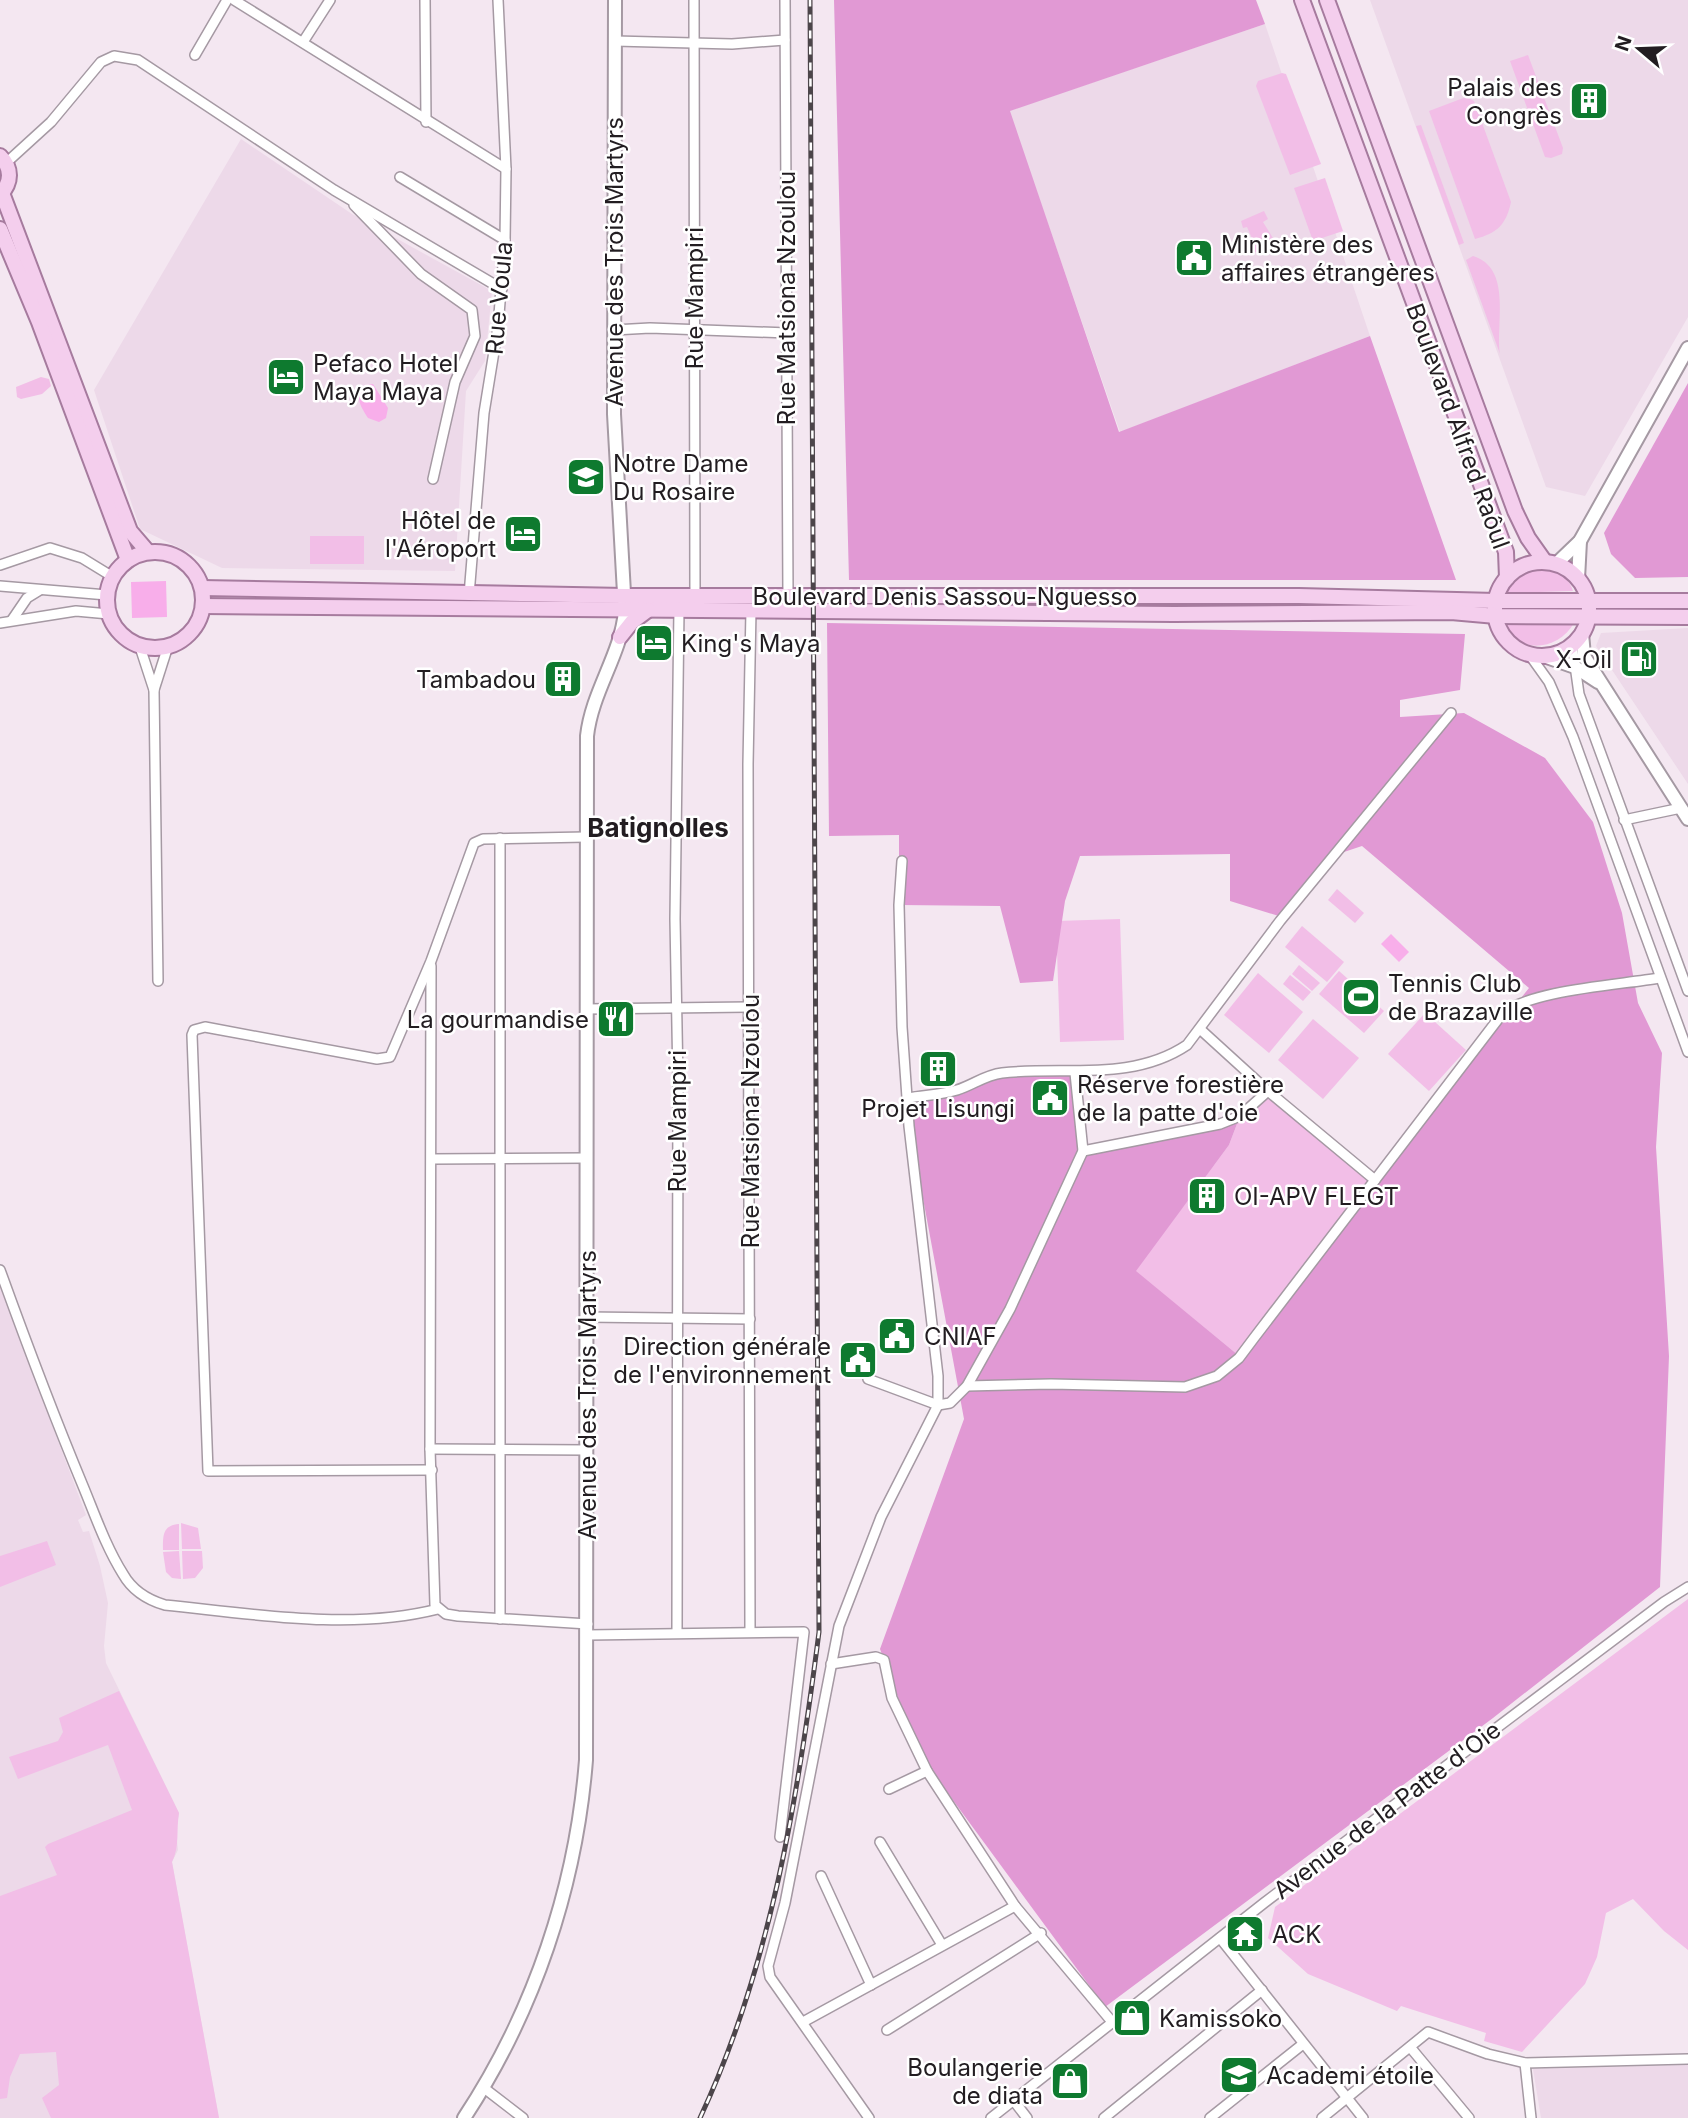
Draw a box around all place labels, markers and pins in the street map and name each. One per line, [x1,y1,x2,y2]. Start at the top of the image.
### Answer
place label: Palais des Congrès [1447,73,1562,130]
building icon: Palais des Congrès [1568,80,1610,122]
place label: Ministère des affaires étrangères [1221,230,1435,287]
public building icon: Ministère des affaires étrangères [1173,237,1215,279]
place label: Pefaco Hotel Maya Maya [313,349,459,406]
hotel icon: Pefaco Hotel Maya Maya [265,356,307,398]
place label: Notre Dame Du Rosaire [613,449,749,506]
school or university icon: Notre Dame Du Rosaire [565,456,607,498]
place label: Hôtel de l'Aéroport [385,506,496,563]
hotel icon: Hôtel de l'Aéroport [502,513,544,555]
hotel icon: King's Maya [633,622,675,664]
place label: King's Maya [681,629,820,658]
fuel station icon: X-Oil [1618,638,1660,680]
place label: X-Oil [1555,645,1612,674]
building icon: Tambadou [542,658,584,700]
place label: Tambadou [416,665,536,694]
place label: Tennis Club de Brazaville [1388,969,1533,1026]
sports icon: Tennis Club de Brazaville [1340,976,1382,1018]
restaurant icon: La gourmandise [595,998,637,1040]
place label: La gourmandise [407,1005,589,1034]
building icon: Projet Lisungi [917,1048,959,1090]
place label: Réserve forestière de la patte d'oie [1077,1070,1284,1127]
public building icon: Réserve forestière de la patte d'oie [1029,1077,1071,1119]
place label: Projet Lisungi [861,1094,1015,1123]
building icon: OI-APV FLEGT [1186,1175,1228,1217]
place label: OI-APV FLEGT [1234,1182,1399,1211]
public building icon: CNIAF [876,1315,918,1357]
place label: CNIAF [924,1322,997,1351]
place label: Direction générale de l'environnement [613,1332,831,1389]
public building icon: Direction générale de l'environnement [837,1339,879,1381]
temple icon: ACK [1224,1913,1266,1955]
place label: ACK [1272,1920,1321,1949]
shop icon: Kamissoko [1111,1997,1153,2039]
place label: Kamissoko [1159,2004,1282,2033]
place label: Boulangerie de diata [907,2053,1043,2110]
school or university icon: Academi étoile [1218,2054,1260,2096]
shop icon: Boulangerie de diata [1049,2060,1091,2102]
place label: Academi étoile [1266,2061,1434,2090]

